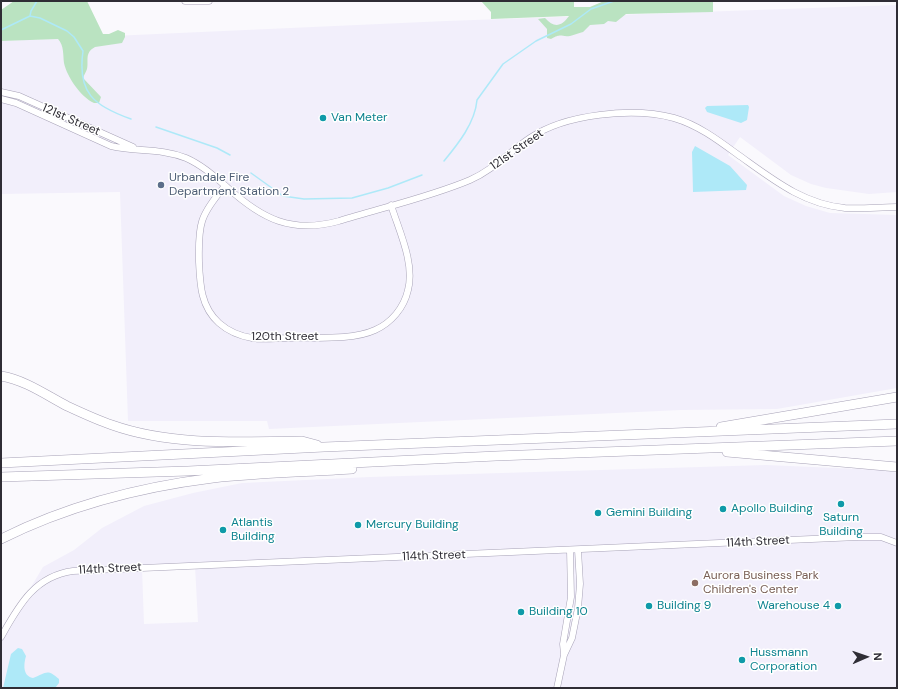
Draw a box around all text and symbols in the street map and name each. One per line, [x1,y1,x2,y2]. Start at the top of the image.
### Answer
street label: 121st Street [40,101,102,139]
place label: Van Meter [331,111,387,125]
marker: Van Meter [318,113,328,123]
street label: 121st Street [487,126,547,174]
place label: Urbandale Fire Department Station 2 [169,171,289,199]
marker: Urbandale Fire Department Station 2 [156,180,166,190]
street label: 120th Street [251,330,319,344]
marker: Saturn Building [836,499,846,509]
place label: Apollo Building [731,502,813,516]
marker: Apollo Building [718,504,728,514]
place label: Gemini Building [606,506,692,520]
marker: Gemini Building [593,508,603,518]
place label: Saturn Building [819,511,863,539]
place label: Atlantis Building [231,516,275,544]
place label: Mercury Building [366,518,459,532]
marker: Mercury Building [353,520,363,530]
marker: Atlantis Building [218,525,228,535]
street label: 114th Street [726,533,790,551]
street label: 114th Street [402,548,466,564]
street label: 114th Street [78,560,142,578]
place label: Aurora Business Park Children's Center [703,569,819,597]
marker: Aurora Business Park Children's Center [690,578,700,588]
place label: Building 9 [657,599,711,613]
place label: Warehouse 4 [757,599,830,613]
marker: Building 9 [644,601,654,611]
marker: Warehouse 4 [833,601,843,611]
place label: Building 10 [529,605,588,619]
marker: Building 10 [516,607,526,617]
north arrow [846,637,886,677]
place label: Hussmann Corporation [750,646,817,674]
text: N [871,652,885,661]
marker: Hussmann Corporation [737,655,747,665]

